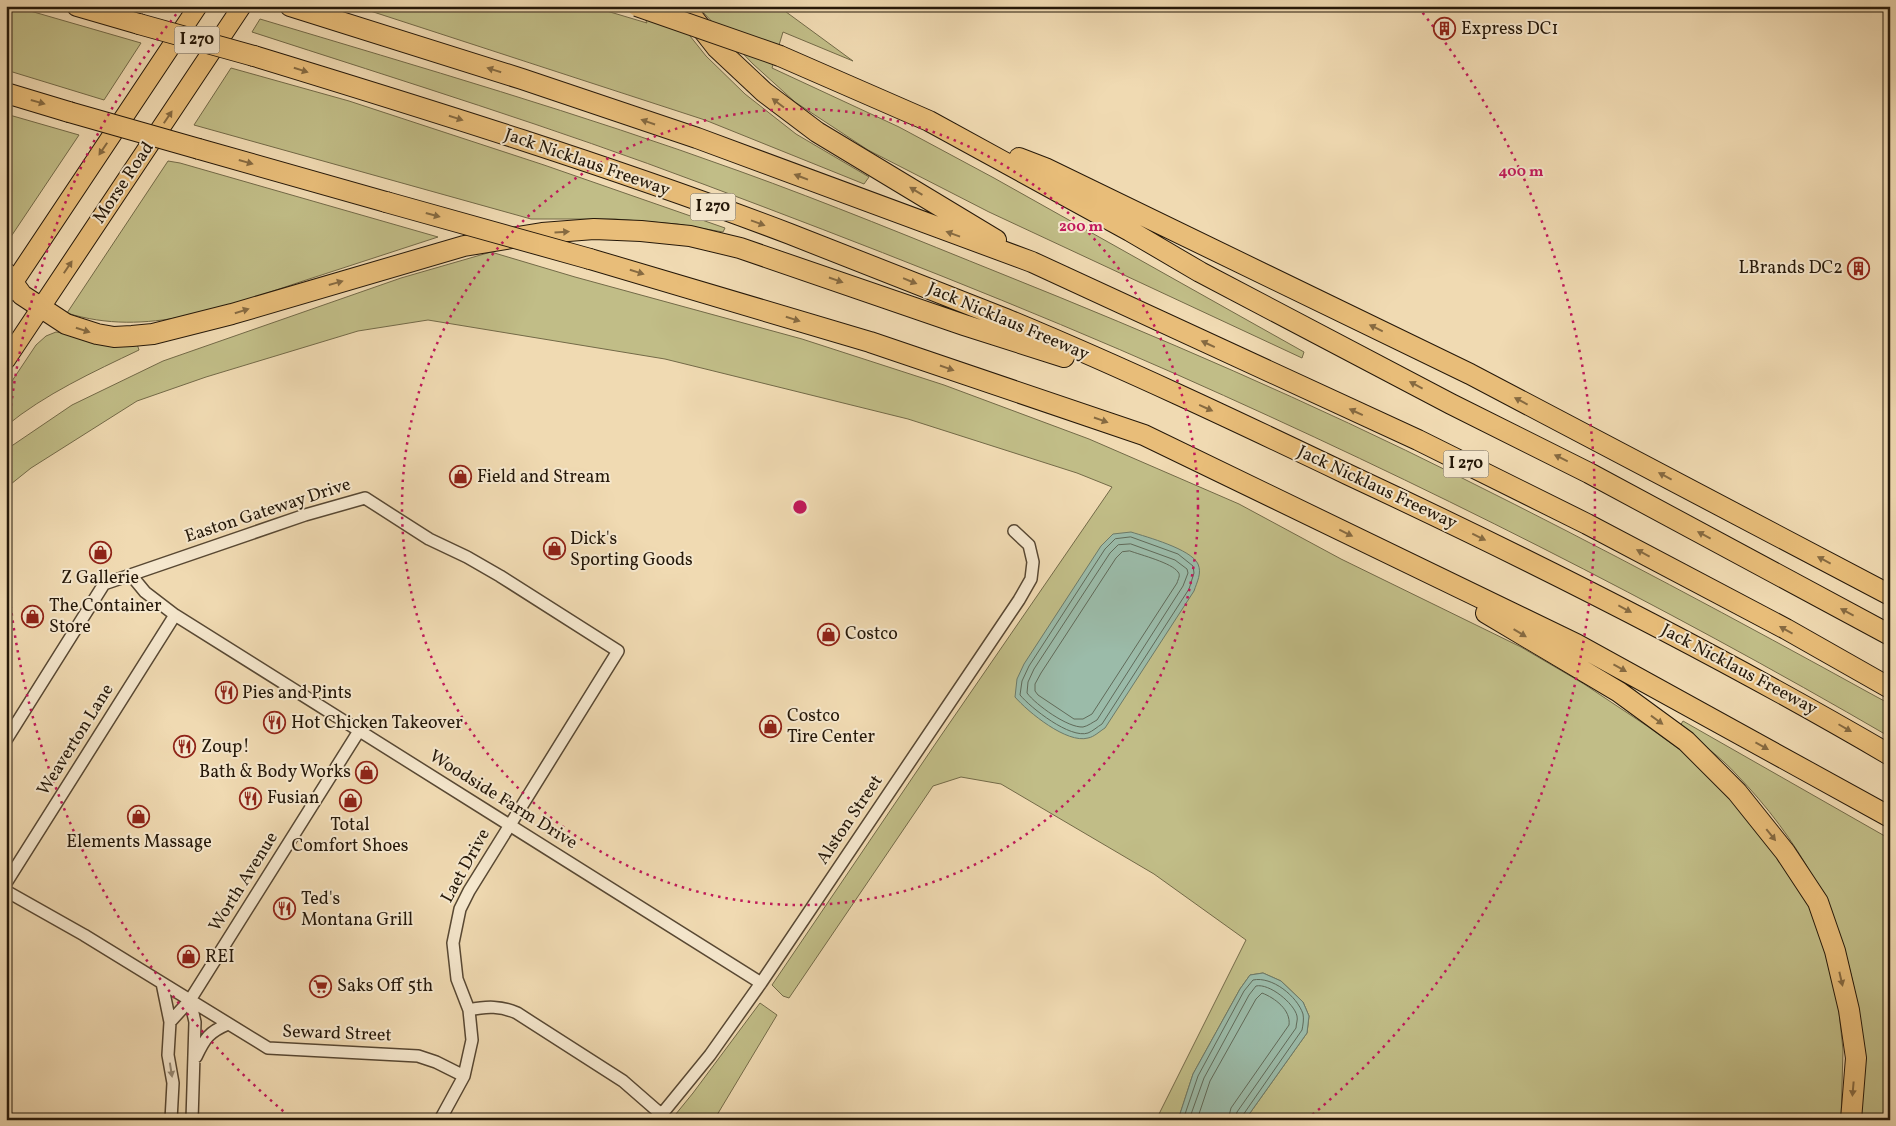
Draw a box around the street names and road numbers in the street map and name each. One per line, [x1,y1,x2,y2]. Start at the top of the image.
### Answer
road number: I 270 [174,26,220,54]
street label: Jack Nicklaus Freeway [501,123,674,203]
street label: Morse Road [87,137,161,229]
road number: I 270 [690,193,736,220]
street label: Jack Nicklaus Freeway [923,277,1093,368]
street label: Jack Nicklaus Freeway [1293,440,1461,536]
road number: I 270 [1444,450,1488,478]
street label: Easton Gateway Drive [182,472,354,550]
street label: Jack Nicklaus Freeway [1656,618,1822,722]
street label: Weaverton Lane [32,679,120,801]
street label: Woodside Farm Drive [424,744,582,856]
street label: Alston Street [811,770,889,870]
street label: Laet Drive [435,824,497,908]
street label: Worth Avenue [203,827,285,937]
street label: Seward Street [282,1020,392,1048]

